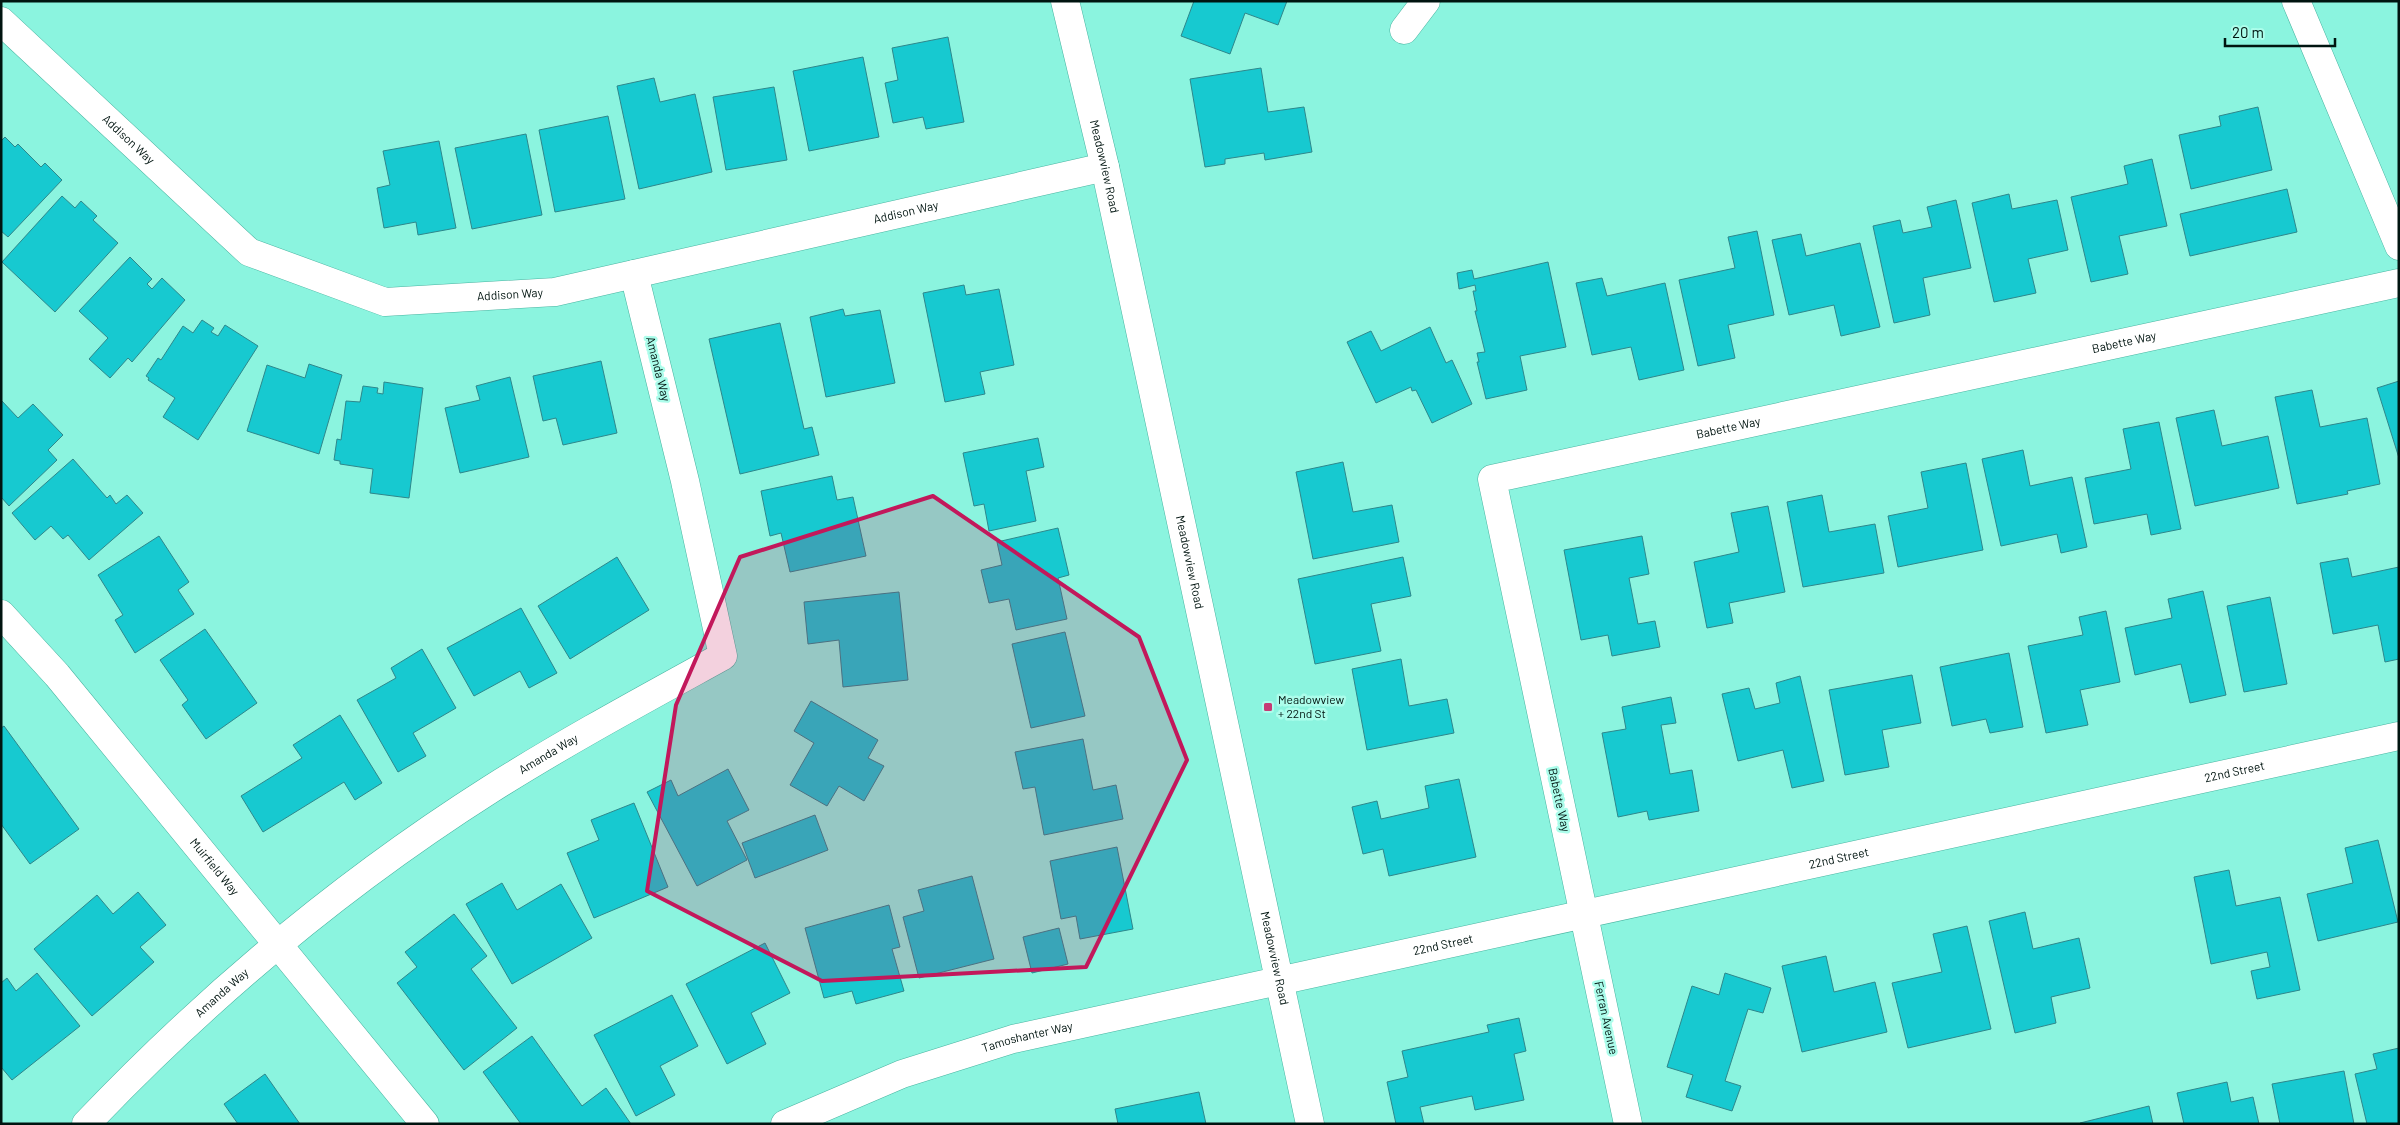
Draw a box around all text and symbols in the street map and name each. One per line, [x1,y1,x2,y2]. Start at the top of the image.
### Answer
scale bar [2225,15,2335,47]
text: 20 m [2232,23,2264,41]
street label: Addison Way [100,111,158,167]
street label: Meadowview Road [1088,118,1123,214]
street label: Addison Way [872,197,940,225]
street label: Addison Way [476,285,544,303]
street label: Babette Way [2091,328,2158,355]
street label: Amanda Way [644,335,674,403]
street label: Babette Way [1695,413,1762,441]
street label: Meadowview Road [1174,514,1207,610]
place label: Meadowview + 22nd St [1278,692,1345,720]
marker: Meadowview + 22nd St [1262,701,1274,713]
street label: Amanda Way [516,730,580,776]
street label: 22nd Street [2203,758,2266,784]
street label: Babette Way [1546,766,1574,834]
street label: Muirfield Way [188,835,243,898]
street label: 22nd Street [1807,844,1870,871]
street label: Meadowview Road [1259,910,1292,1006]
street label: 22nd Street [1412,931,1474,957]
street label: Amanda Way [192,964,251,1019]
street label: Ferran Avenue [1592,980,1622,1056]
street label: Tamoshanter Way [980,1018,1074,1054]

